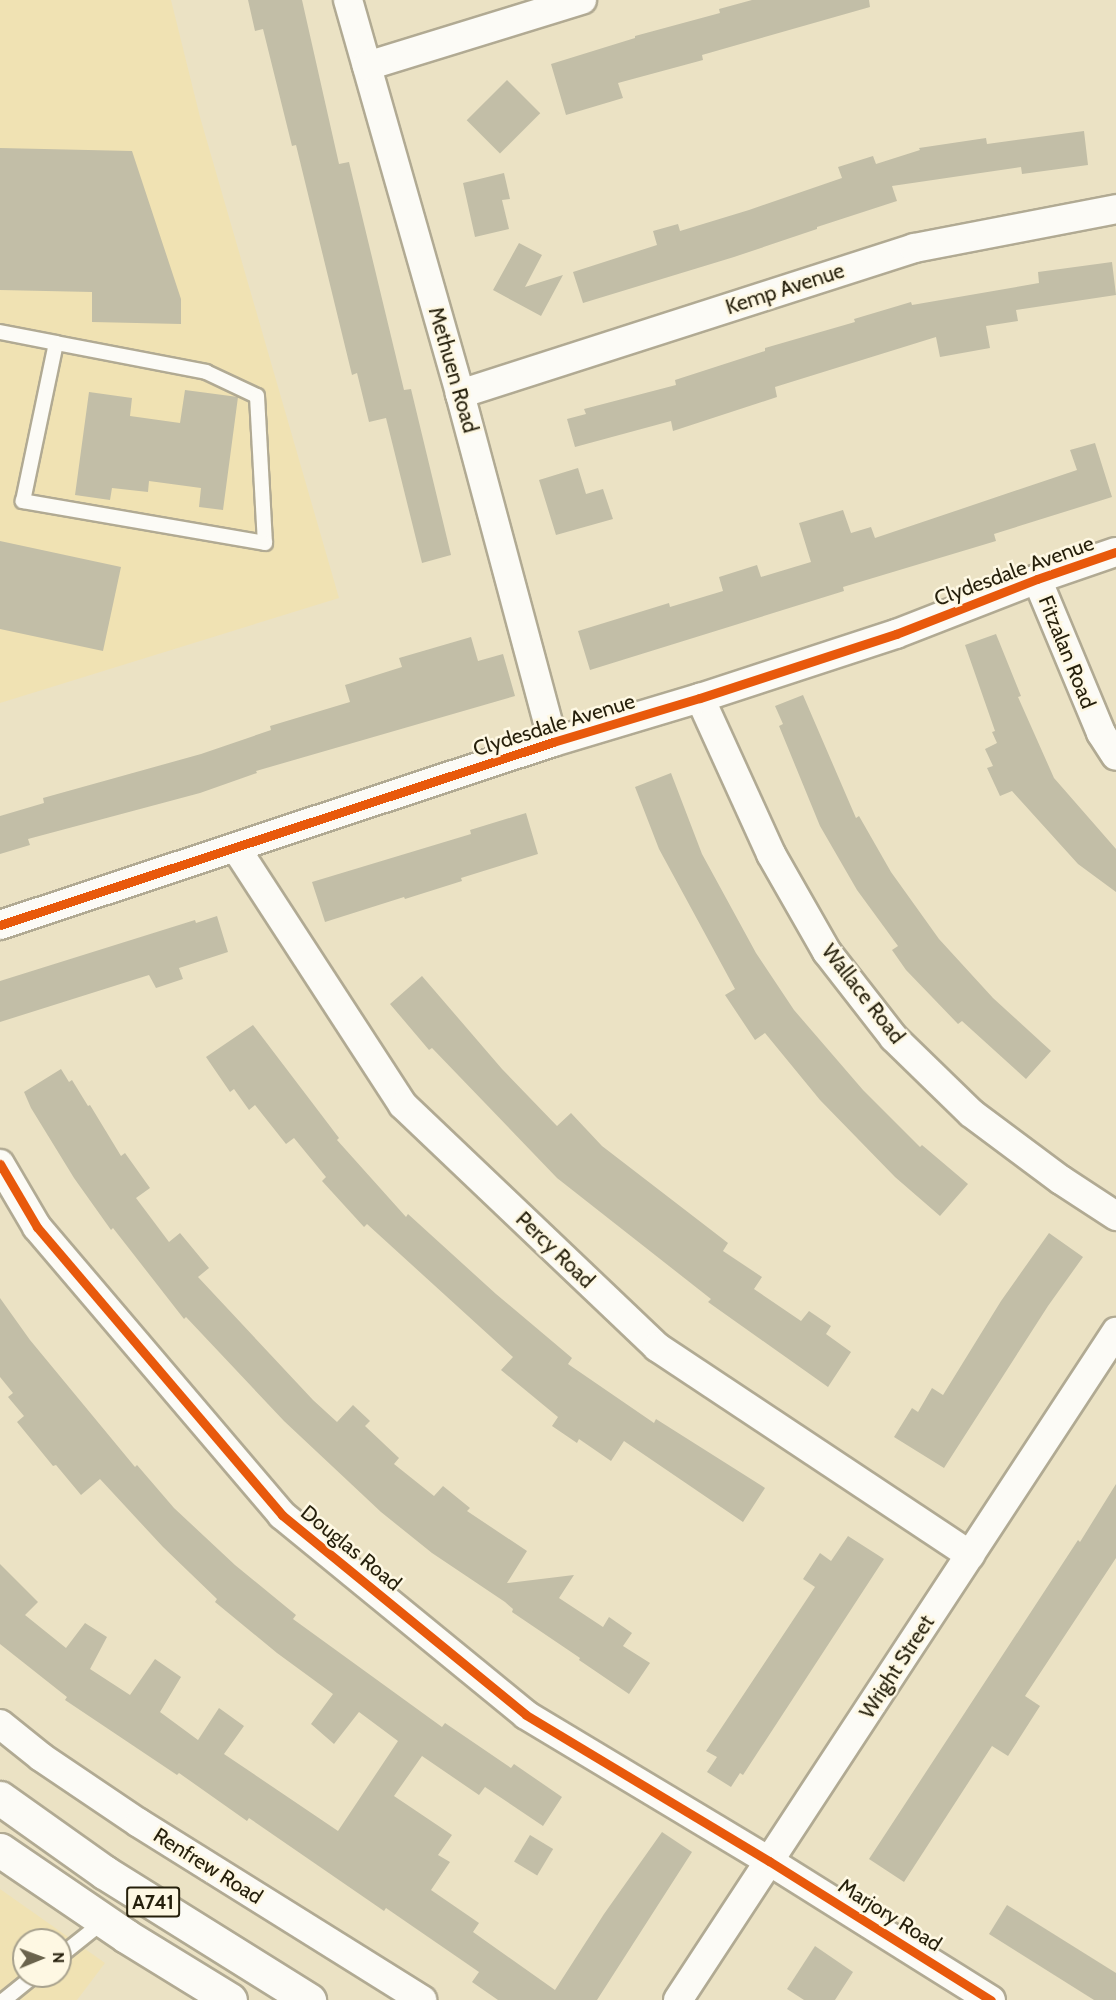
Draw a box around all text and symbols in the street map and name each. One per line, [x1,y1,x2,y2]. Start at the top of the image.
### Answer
street label: Kemp Avenue [722,258,848,320]
street label: Methuen Road [423,304,483,436]
street label: Clydesdale Avenue [931,530,1097,612]
street label: Fitzalan Road [1033,592,1101,712]
street label: Clydesdale Avenue [470,688,638,762]
street label: Wallace Road [816,939,910,1049]
street label: Percy Road [511,1206,599,1294]
street label: Douglas Road [296,1500,406,1596]
street label: Wright Street [854,1611,940,1723]
street label: Renfrew Road [149,1822,267,1910]
street label: Marjory Road [834,1873,946,1957]
road number: A741 [126,1885,180,1919]
north arrow [12,1928,72,1988]
text: N [49,1952,68,1964]

